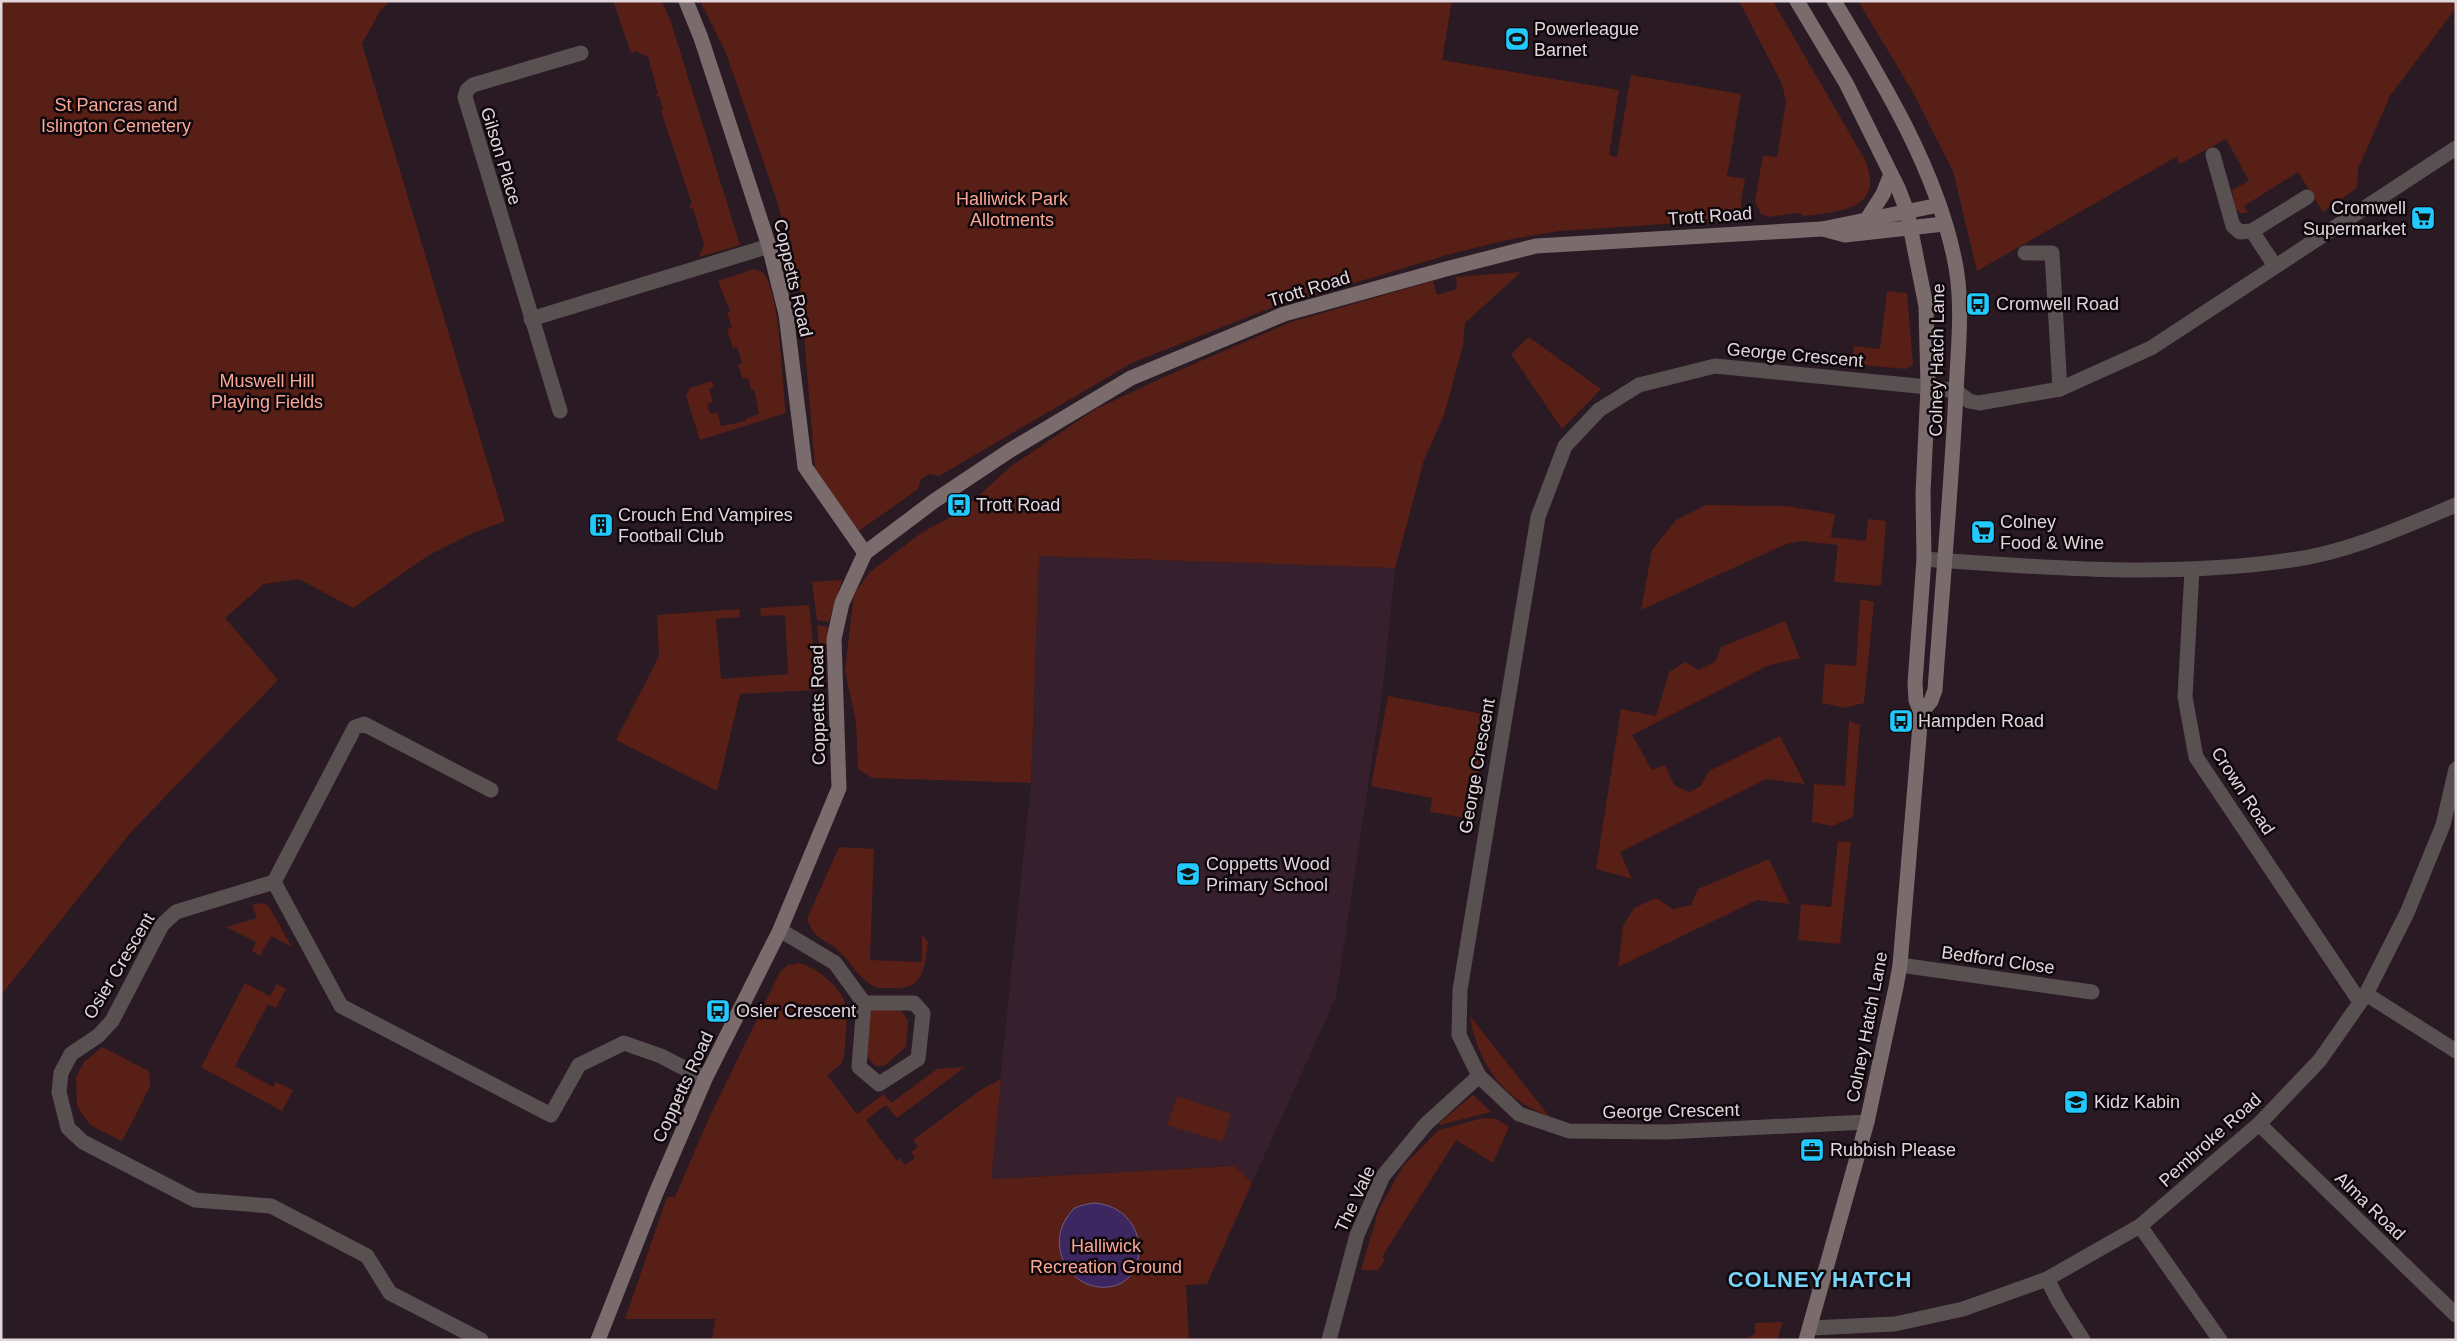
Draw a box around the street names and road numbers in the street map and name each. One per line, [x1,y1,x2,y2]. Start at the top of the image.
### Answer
street label: Gilson Place [477,105,525,207]
street label: Trott Road [1667,203,1753,229]
street label: Coppetts Road [770,217,816,339]
street label: Trott Road [1266,267,1352,311]
street label: Colney Hatch Lane [1926,283,1948,437]
street label: George Crescent [1726,339,1864,371]
street label: Coppetts Road [807,645,829,765]
street label: George Crescent [1455,697,1499,835]
street label: Crown Road [2207,744,2279,838]
street label: Osier Crescent [80,909,158,1023]
street label: Bedford Close [1940,942,2056,978]
street label: Colney Hatch Lane [1843,950,1891,1104]
street label: Coppetts Road [649,1028,717,1146]
street label: Pembroke Road [2155,1089,2265,1191]
street label: George Crescent [1602,1100,1740,1122]
street label: The Vale [1331,1163,1379,1235]
street label: Alma Road [2331,1168,2409,1244]

